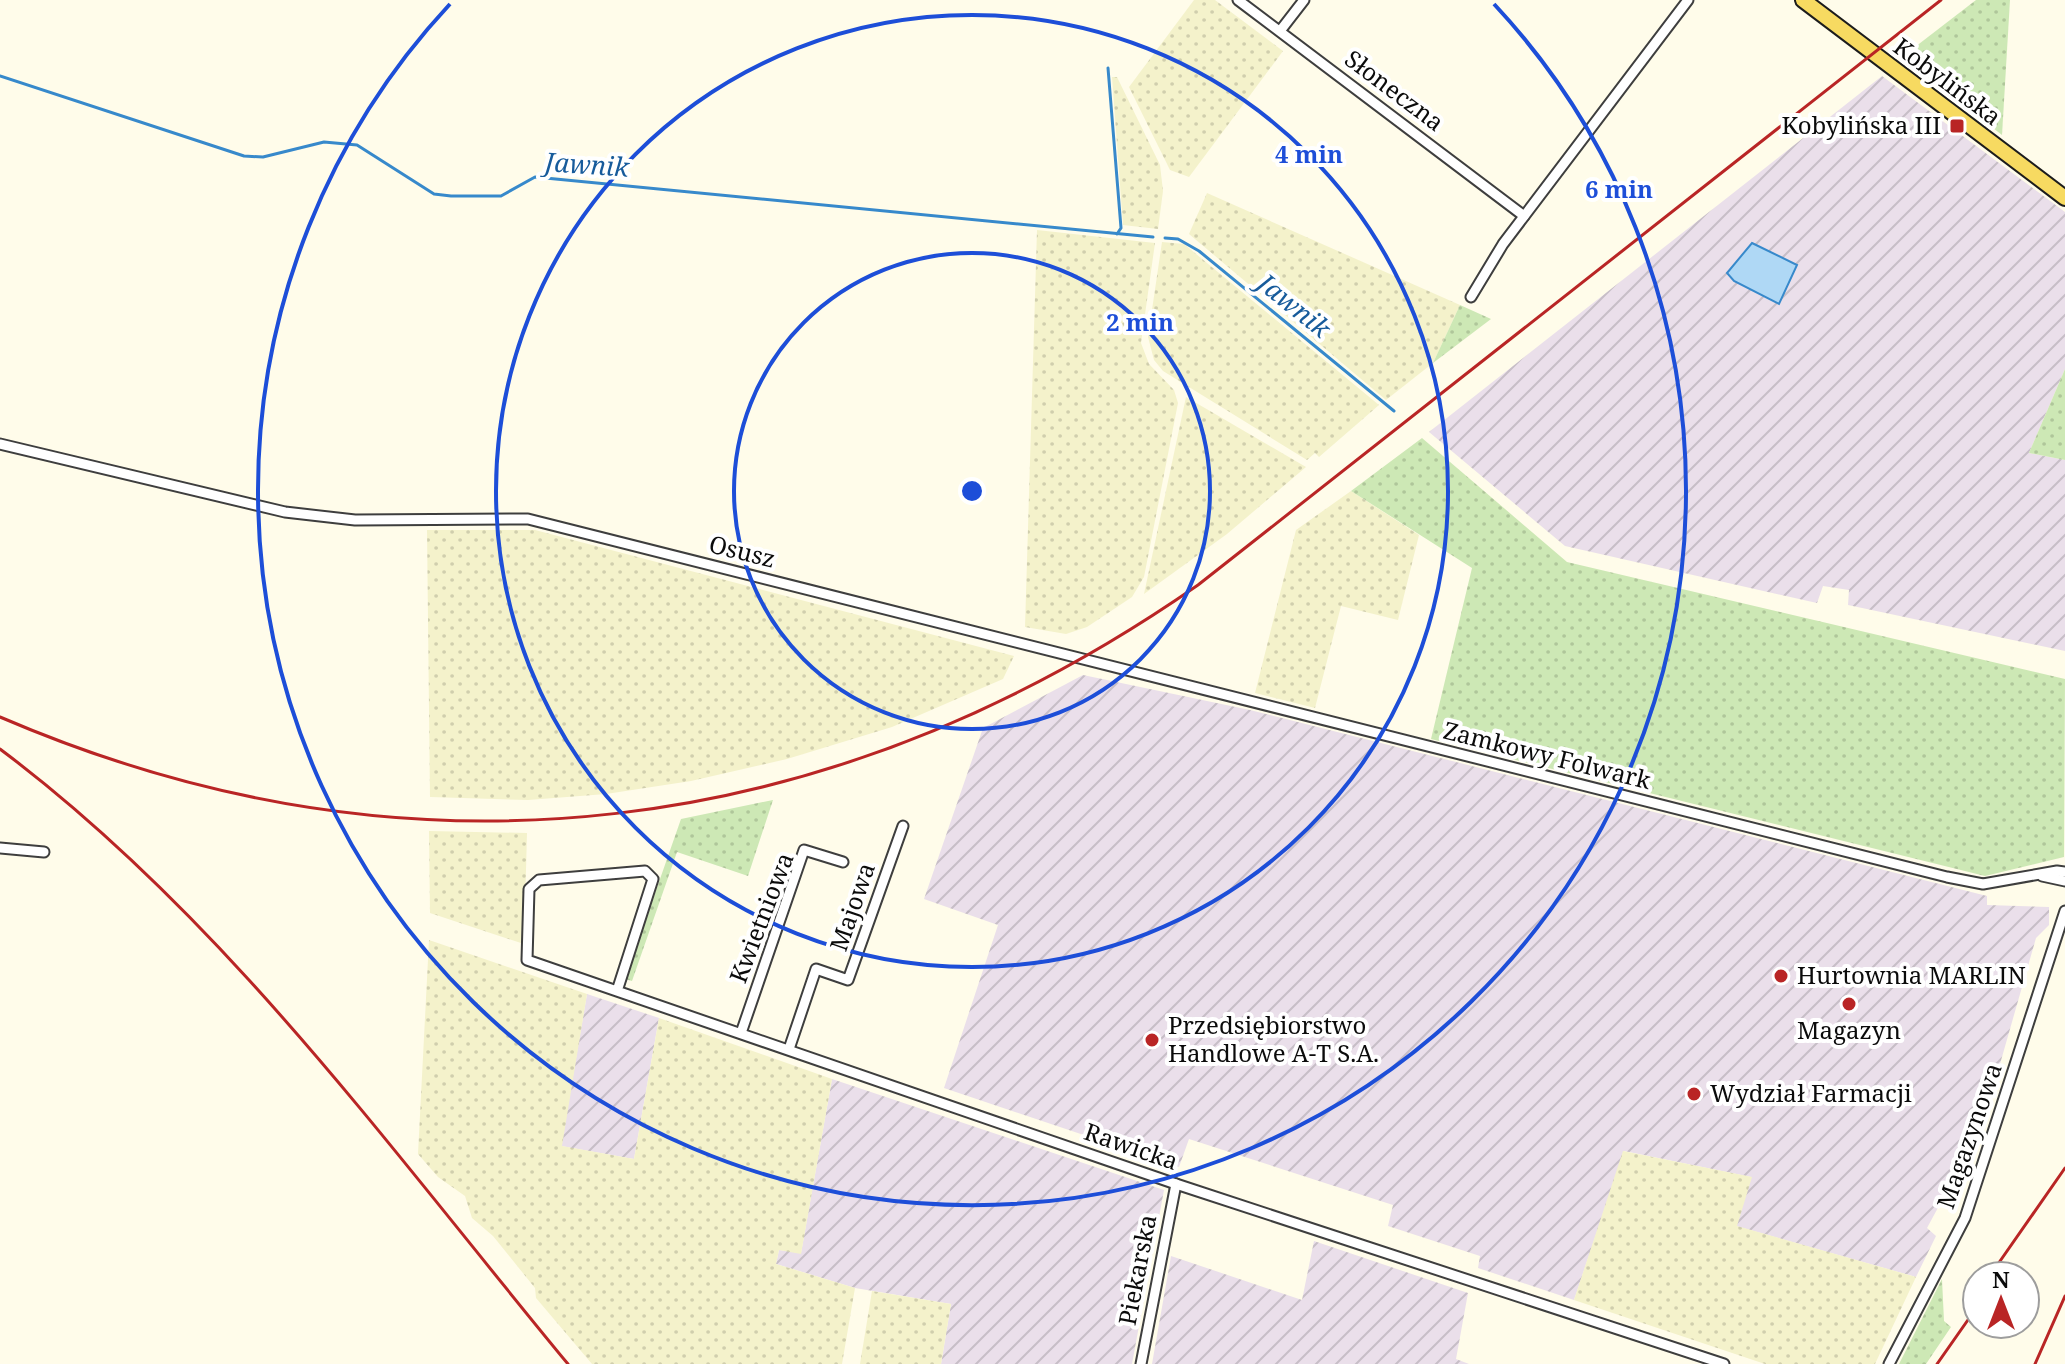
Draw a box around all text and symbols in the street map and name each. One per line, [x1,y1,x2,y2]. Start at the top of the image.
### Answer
street label: Kobylińska [1887,29,2009,132]
street label: Słoneczna [1339,42,1451,138]
place label: Kobylińska III [1781,108,1941,141]
marker: Kobylińska III [1948,117,1966,135]
text: 4 min [1275,137,1343,170]
water label: Jawnik [539,143,631,185]
text: 6 min [1585,172,1653,205]
water label: Jawnik [1247,262,1339,346]
text: 2 min [1106,305,1174,338]
centre of rings [958,477,986,505]
street label: Osusz [706,526,779,575]
street label: Zamkowy Folwark [1440,713,1655,796]
street label: Kwietniowa [721,848,801,987]
street label: Majowa [821,858,882,955]
place label: Hurtownia MARLIN [1797,958,2026,991]
marker: Hurtownia MARLIN [1772,967,1790,985]
marker: Magazyn [1840,995,1858,1013]
place label: Przedsiębiorstwo Handlowe A-T S.A. [1168,1008,1379,1069]
place label: Magazyn [1797,1013,1901,1046]
marker: Przedsiębiorstwo Handlowe A-T S.A. [1143,1031,1161,1049]
street label: Magazynowa [1928,1058,2009,1213]
place label: Wydział Farmacji [1710,1076,1912,1109]
marker: Wydział Farmacji [1685,1085,1703,1103]
street label: Rawicka [1080,1114,1183,1177]
street label: Piekarska [1110,1211,1163,1328]
north arrow [1961,1260,2041,1340]
text: N [1992,1264,2010,1294]

